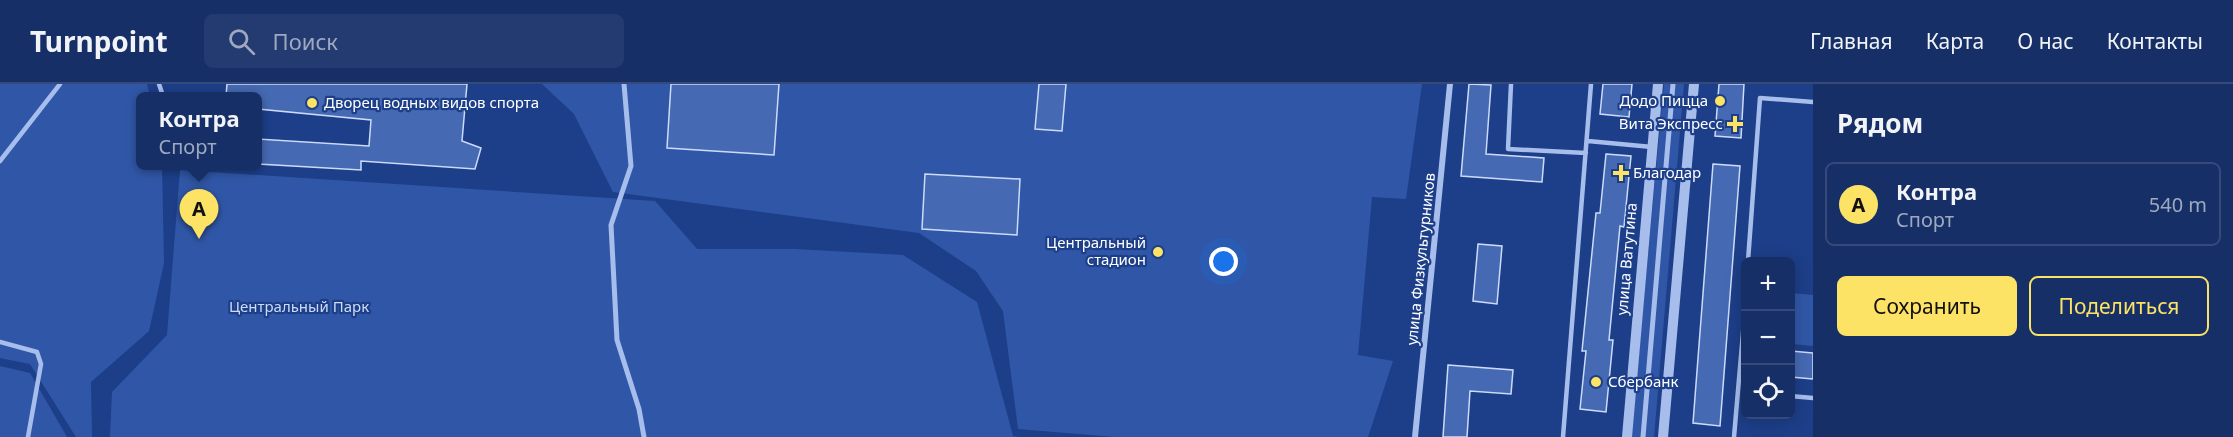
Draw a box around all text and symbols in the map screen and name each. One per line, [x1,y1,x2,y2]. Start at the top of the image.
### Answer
search box [204,14,624,68]
text: Turnpoint [30,22,168,60]
icon: search [225,25,258,58]
text: Поиск [273,26,338,56]
text: Главная [1810,27,1893,55]
text: Карта [1926,27,1984,55]
text: О нас [2017,27,2074,55]
text: Контакты [2107,27,2203,55]
place label: Додо Пицца [1619,90,1708,110]
popup [136,92,262,170]
place label: Дворец водных видов спорта [324,92,539,112]
marker: Додо Пицца [1713,94,1727,108]
marker: Дворец водных видов спорта [305,96,319,110]
text: Контра [158,103,240,133]
text: Рядом [1837,105,1923,141]
place label: Вита Экспресс [1619,113,1723,133]
marker: Вита Экспресс [1728,117,1742,131]
text: Спорт [158,133,217,160]
place label: Благодар [1633,162,1701,182]
marker: Благодар [1614,166,1628,180]
street label: улица Физкультурников [1401,172,1439,346]
text: Контра [1896,176,1977,206]
pin: A [180,190,218,239]
text: A [1852,191,1865,218]
text: 540 m [2149,191,2207,218]
street label: улица Ватутина [1611,202,1641,316]
text: Спорт [1896,206,1954,233]
place label: Центральный стадион [1046,232,1146,269]
marker: Центральный стадион [1151,245,1165,259]
your location [1209,247,1238,276]
map controls [1741,257,1795,419]
button: + [1741,257,1795,311]
button: Сохранить [1837,276,2017,336]
button: Поделиться [2029,276,2209,336]
park label: Центральный Парк [229,296,369,316]
button: − [1741,311,1795,365]
button: locate [1741,365,1795,419]
place label: Сбербанк [1608,371,1678,391]
marker: Сбербанк [1589,375,1603,389]

